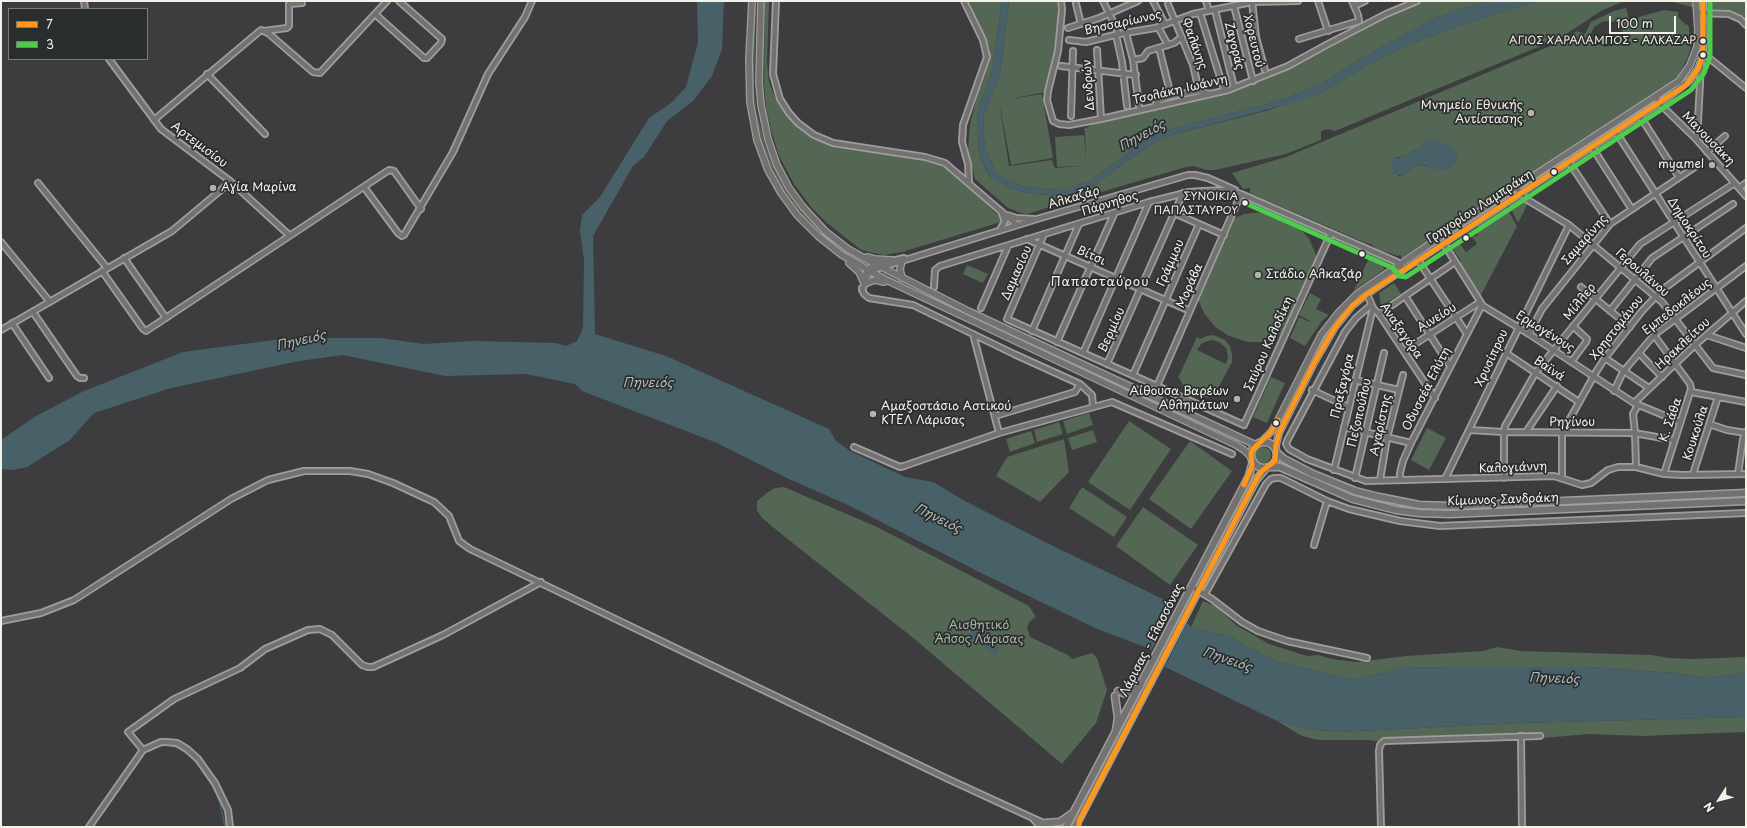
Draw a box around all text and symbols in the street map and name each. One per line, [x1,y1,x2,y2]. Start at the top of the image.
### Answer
legend [8,8,148,60]
street label: Βησσαρίωνος [1083,8,1163,38]
scale bar [1611,8,1678,34]
street label: Χορευτού [1239,13,1267,69]
text: 100 m [1616,14,1653,32]
text: 7 [46,15,53,33]
street label: Φαλάνης [1178,16,1210,72]
street label: Ζαγοράς [1221,20,1247,72]
place label: ΑΓΙΟΣ ΧΑΡΑΛΑΜΠΟΣ - ΑΛΚΑΖΑΡ [1509,34,1696,48]
text: 3 [46,35,54,53]
marker: ΑΓΙΟΣ ΧΑΡΑΛΑΜΠΟΣ - ΑΛΚΑΖΑΡ [1698,36,1708,46]
unlabelled marker [1698,50,1708,60]
street label: Δενδρών [1080,59,1098,111]
street label: Τσολάκη Ιωάννη [1131,72,1229,108]
place label: Μνημείο Εθνικής Αντίστασης [1421,99,1523,127]
marker: Μνημείο Εθνικής Αντίστασης [1526,108,1536,118]
street label: Μανουσάκη [1679,109,1737,169]
water label: Πηνειός [1116,117,1168,155]
street label: Αρτεμισίου [168,119,230,171]
place label: myamel [1658,158,1704,172]
marker: myamel [1707,160,1717,170]
street label: Γρηγορίου Λαμπράκη [1424,167,1536,247]
unlabelled marker [1549,167,1559,177]
place label: Αγία Μαρίνα [221,181,296,195]
marker: Αγία Μαρίνα [208,183,218,193]
street label: Αλκαζάρ [1047,184,1101,212]
street label: Πάρνηθος [1080,189,1140,219]
place label: ΣΥΝΟΙΚΙΑ ΠΑΠΑΣΤΑΥΡΟΥ [1154,190,1238,216]
street label: Δημοκρίτου [1664,195,1714,261]
marker: ΣΥΝΟΙΚΙΑ ΠΑΠΑΣΤΑΥΡΟΥ [1240,198,1250,208]
street label: Σαμαρίνης [1559,212,1611,268]
unlabelled marker [1461,233,1471,243]
street label: Γράμμου [1154,237,1188,289]
street label: Βίτσι [1074,243,1108,269]
street label: Δαμασίου [999,244,1035,302]
street label: Γερουλάνου [1612,246,1672,300]
unlabelled marker [1357,249,1367,259]
street label: Μοράβα [1174,261,1206,311]
place label: Στάδιο Αλκαζάρ [1266,268,1362,282]
marker: Στάδιο Αλκαζάρ [1253,270,1263,280]
district label: Παπασταύρου [1050,274,1150,290]
street label: Εμπεδοκλέους [1640,276,1714,338]
street label: Μίλλερ [1561,281,1599,323]
street label: Χρηστομάνου [1587,293,1647,363]
street label: Σπύρου Καλοδίκη [1242,295,1296,393]
street label: Αναξαγόρα [1377,300,1425,362]
street label: Αινείου [1415,300,1459,336]
street label: Βερμίου [1096,305,1128,355]
street label: Ερμογένους [1513,308,1577,356]
street label: Ηρακλείτου [1653,315,1713,373]
street label: Χρυσίπpου [1472,327,1512,389]
water label: Πηνειός [275,328,327,354]
street label: Οδυσσέα Ελύτη [1400,345,1454,433]
street label: Πραξαγόρα [1329,352,1357,420]
street label: Βαϊνά [1531,354,1567,384]
water label: Πηνειός [623,375,673,391]
street label: Πεζοπούλου [1345,377,1375,449]
place label: Αίθουσα Βαρέων Αθλημάτων [1129,385,1229,413]
street label: Αγαρίστης [1367,393,1395,457]
marker: Αίθουσα Βαρέων Αθλημάτων [1232,394,1242,404]
street label: Κ. Σάθα [1657,396,1685,444]
place label: Αμαξοστάσιο Αστικού ΚΤΕΛ Λάρισας [881,400,1011,428]
street label: Κουκούλα [1680,404,1712,462]
marker: Αμαξοστάσιο Αστικού ΚΤΕΛ Λάρισας [868,409,878,419]
street label: Ρηγίνου [1549,416,1595,430]
unlabelled marker [1271,418,1281,428]
street label: Καλογιάννη [1479,460,1547,476]
street label: Κίμωνος Σανδράκη [1447,491,1559,509]
water label: Πηνειός [912,501,964,537]
street label: Λάρισας - Ελασσόνας [1117,581,1187,699]
park label: Αισθητικό Άλσος Λάρισας [934,619,1024,647]
water label: Πηνειός [1201,644,1253,676]
water label: Πηνειός [1529,670,1579,688]
north arrow [1699,780,1739,820]
text: N [1699,799,1718,816]

